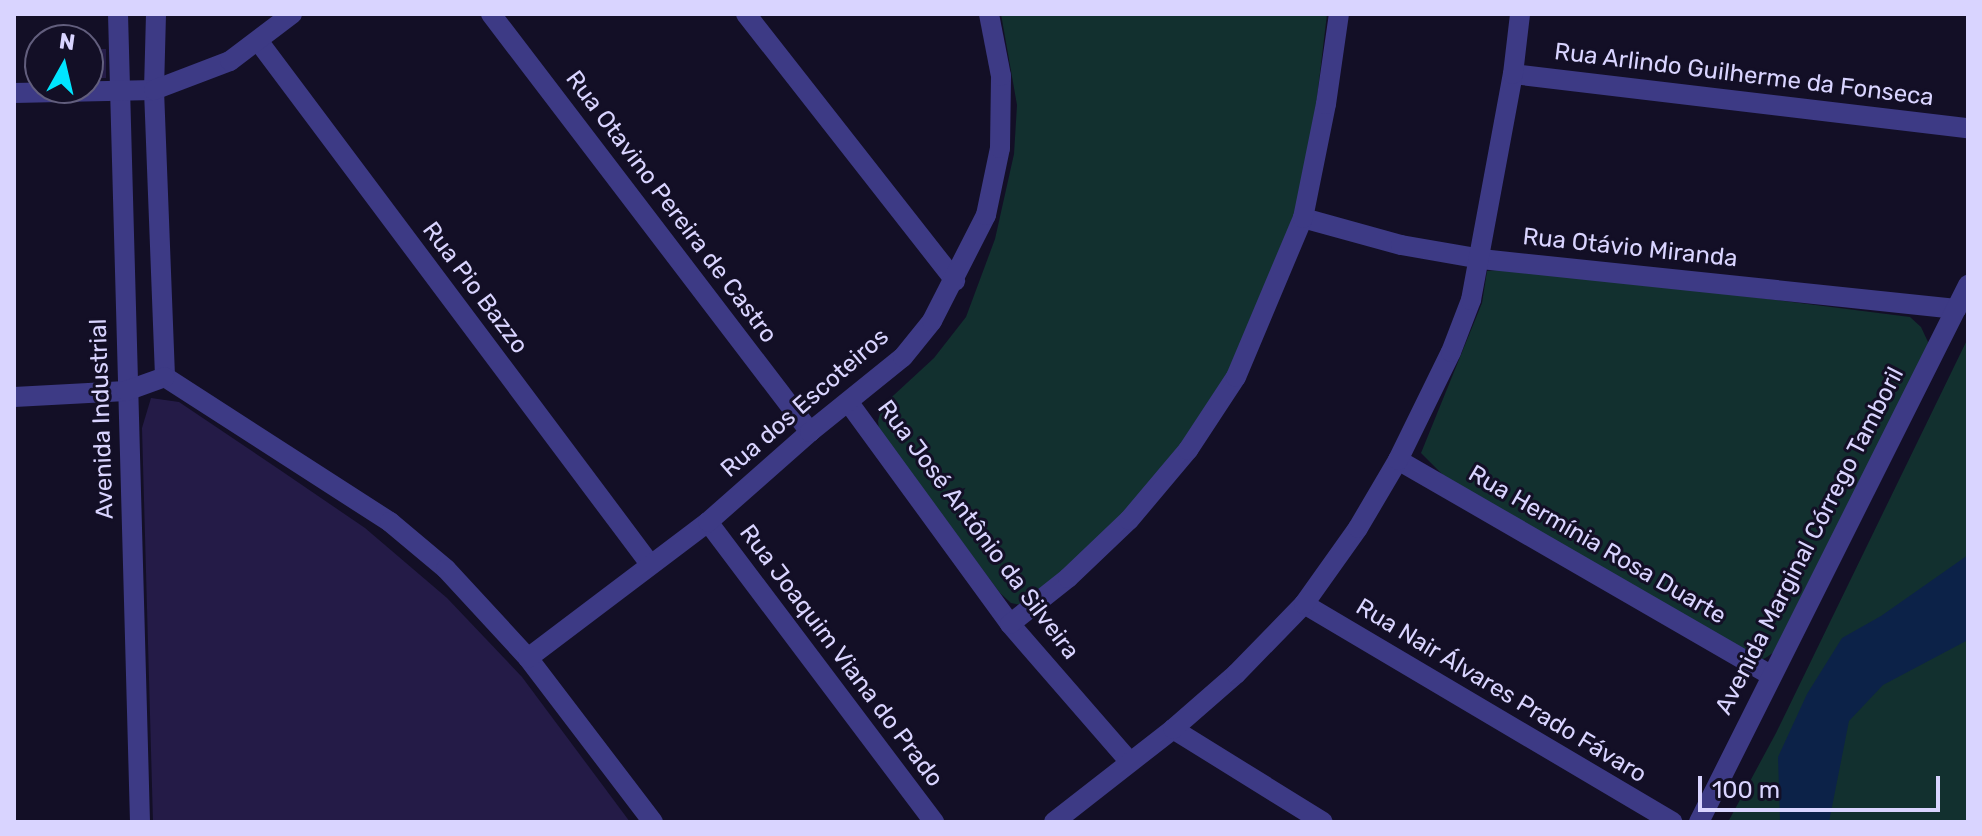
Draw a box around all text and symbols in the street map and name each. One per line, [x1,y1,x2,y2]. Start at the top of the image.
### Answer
north arrow [24,24,104,104]
text: N [57,27,77,56]
street label: Rua Arlindo Guilherme da Fonseca [1552,37,1936,113]
street label: Rua Otavino Pereira de Castro [559,65,783,349]
street label: Rua Pio Bazzo [416,216,534,360]
street label: Rua Otávio Miranda [1521,222,1739,274]
street label: Avenida Industrial [84,318,120,520]
street label: Rua dos Escoteiros [715,322,895,484]
street label: Avenida Marginal Córrego Tamboril [1709,362,1911,720]
street label: Rua José Antônio da Silveira [871,394,1085,666]
street label: Rua Hermínia Rosa Duarte [1463,459,1731,631]
street label: Rua Joaquim Viana do Prado [733,519,949,793]
street label: Rua Nair Álvares Prado Fávaro [1350,592,1652,790]
scale bar [1702,760,1944,810]
text: 100 m [1712,776,1780,804]

